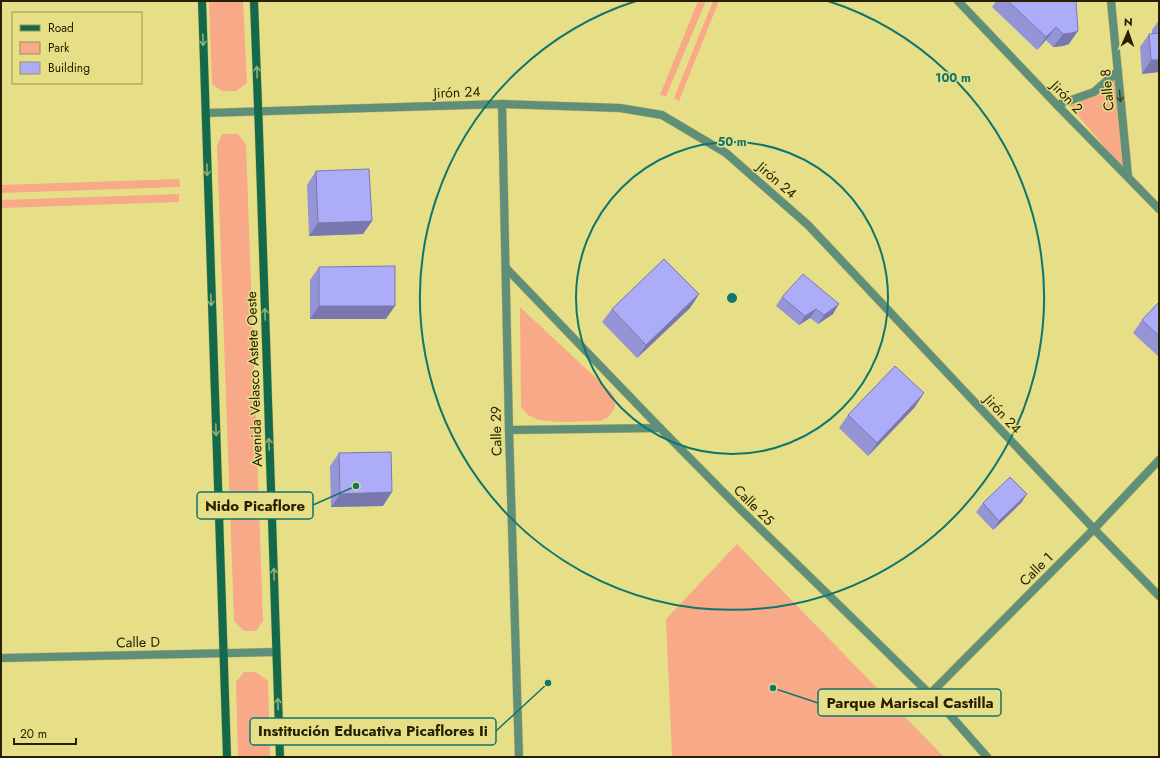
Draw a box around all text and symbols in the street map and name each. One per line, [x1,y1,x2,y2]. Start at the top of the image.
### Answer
legend [12,12,142,84]
north arrow [1108,12,1148,52]
text: N [1124,14,1133,30]
text: Road [48,19,74,37]
one-way arrow [199,33,207,46]
text: Park [48,39,70,57]
text: Building [48,59,90,77]
one-way arrow [253,66,260,79]
street label: Calle 8 [1095,68,1119,112]
text: 100 m [935,69,971,87]
street label: Jirón 2 [1045,75,1088,118]
street label: Jirón 24 [431,81,481,103]
one-way arrow [1117,89,1124,102]
text: 50 m [717,133,747,151]
street label: Jirón 24 [751,156,801,203]
one-way arrow [203,163,211,176]
street label: Avenida Velasco Astete Oeste [241,291,267,467]
centre of rings [725,291,739,305]
one-way arrow [208,293,215,306]
one-way arrow [261,308,269,321]
street label: Jirón 24 [978,389,1026,438]
street label: Calle 29 [486,406,506,456]
one-way arrow [212,423,220,436]
one-way arrow [266,438,273,451]
street label: Calle 25 [729,480,779,530]
callout: Nido Picaflore [197,492,313,519]
text: Nido Picaflore [205,495,306,517]
street label: Calle 1 [1015,548,1057,590]
one-way arrow [270,568,277,581]
street label: Calle D [116,632,160,652]
callout: Parque Mariscal Castilla [818,689,1001,716]
text: Parque Mariscal Castilla [826,692,994,714]
one-way arrow [274,698,282,711]
callout: Institución Educativa Picaflores Ii [250,718,496,745]
scale bar [14,720,76,746]
text: Institución Educativa Picaflores Ii [258,720,488,742]
text: 20 m [20,725,47,743]

